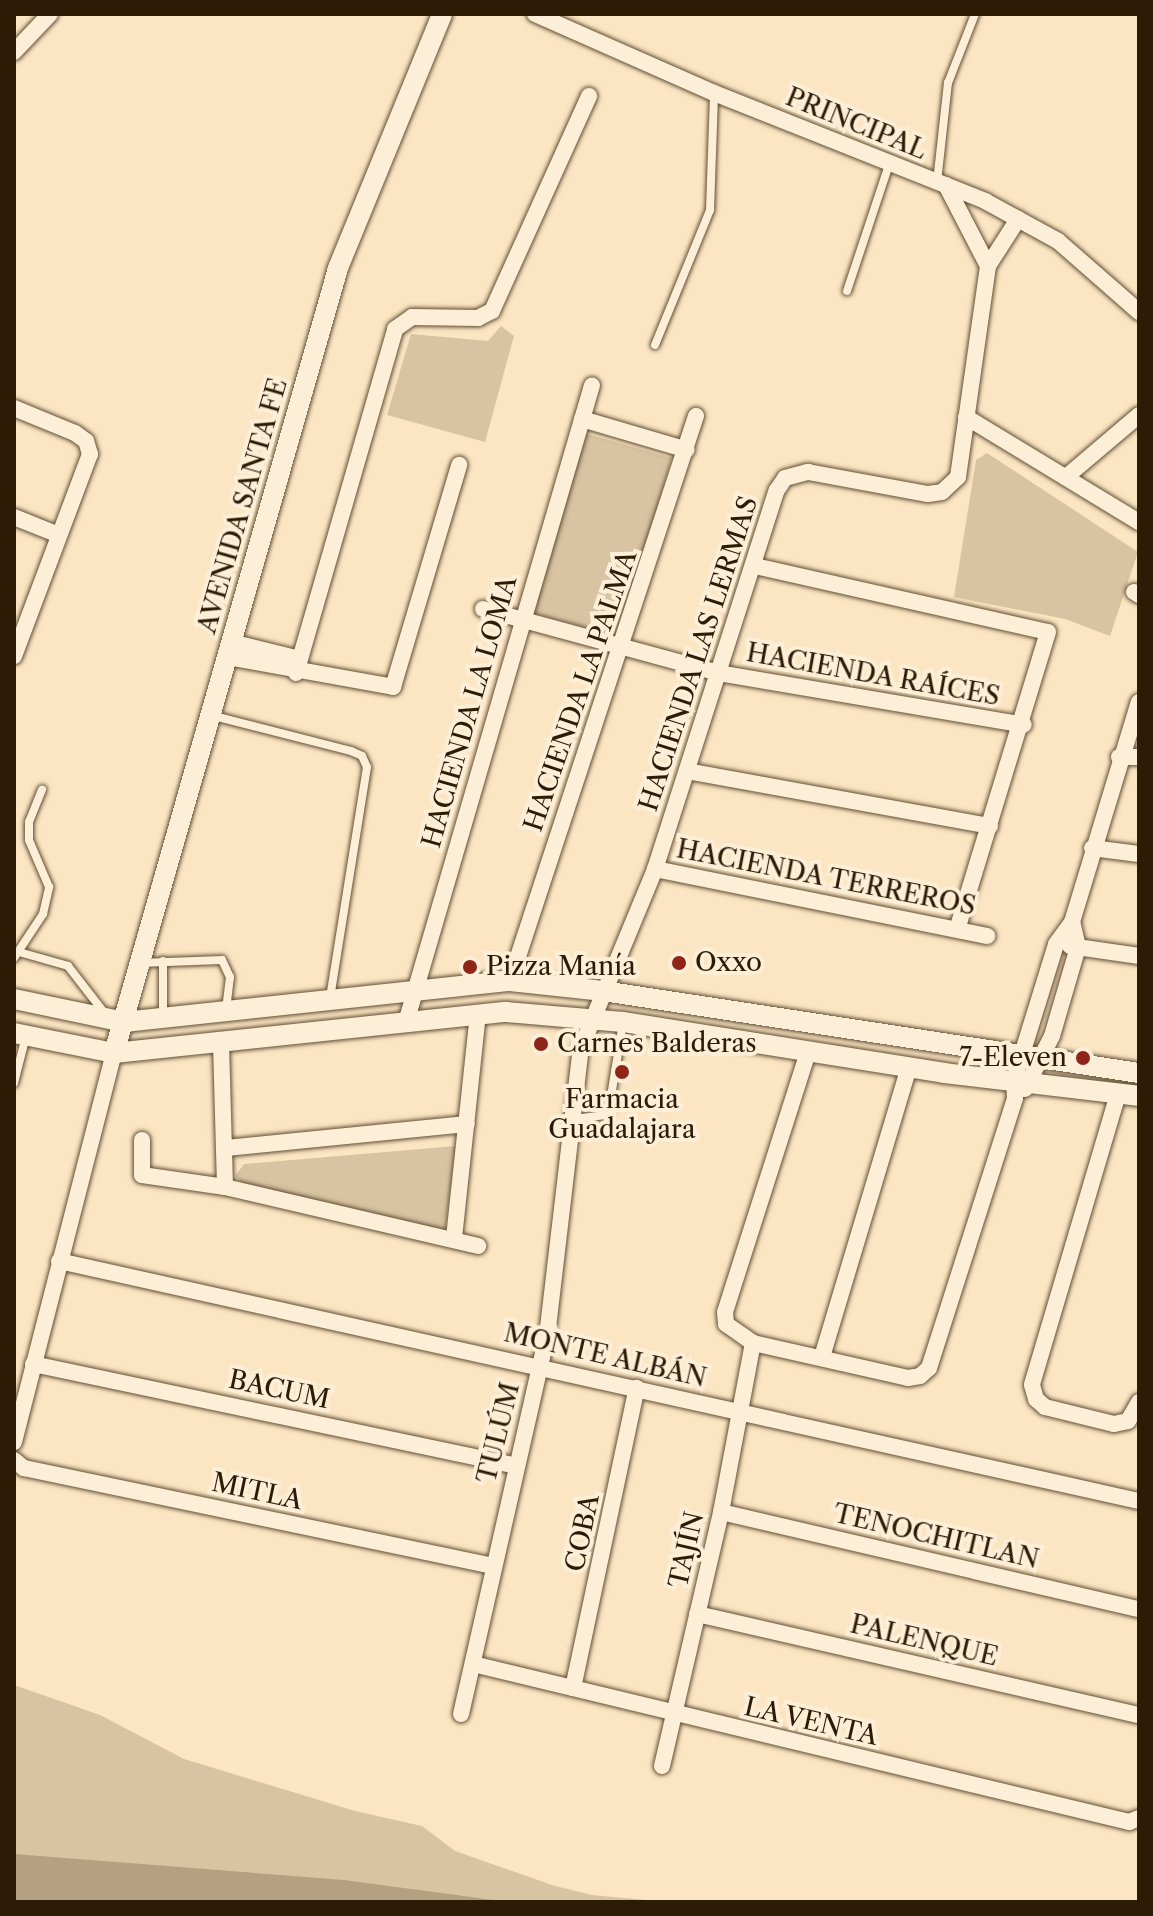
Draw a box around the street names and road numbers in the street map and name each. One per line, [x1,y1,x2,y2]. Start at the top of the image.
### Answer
street label: PRINCIPAL [781,82,931,166]
street label: AVENIDA SANTA FE [191,374,295,638]
street label: HACIENDA LAS LERMAS [633,492,765,816]
street label: HACIENDA LA PALMA [518,545,644,837]
street label: HACIENDA LA LOMA [416,571,524,853]
street label: HACIENDA RAÍCES [743,637,1003,713]
street label: HACIENDA TERREROS [673,834,979,922]
street label: MONTE ALBÁN [500,1317,710,1395]
street label: BACUM [226,1364,332,1416]
street label: TULÚM [471,1379,527,1487]
street label: MITLA [209,1467,305,1517]
street label: COBA [560,1491,606,1575]
street label: TENOCHITLAN [830,1498,1042,1576]
street label: TAJÍN [663,1509,711,1591]
street label: PALENQUE [847,1609,1001,1673]
street label: LA VENTA [740,1691,882,1753]

